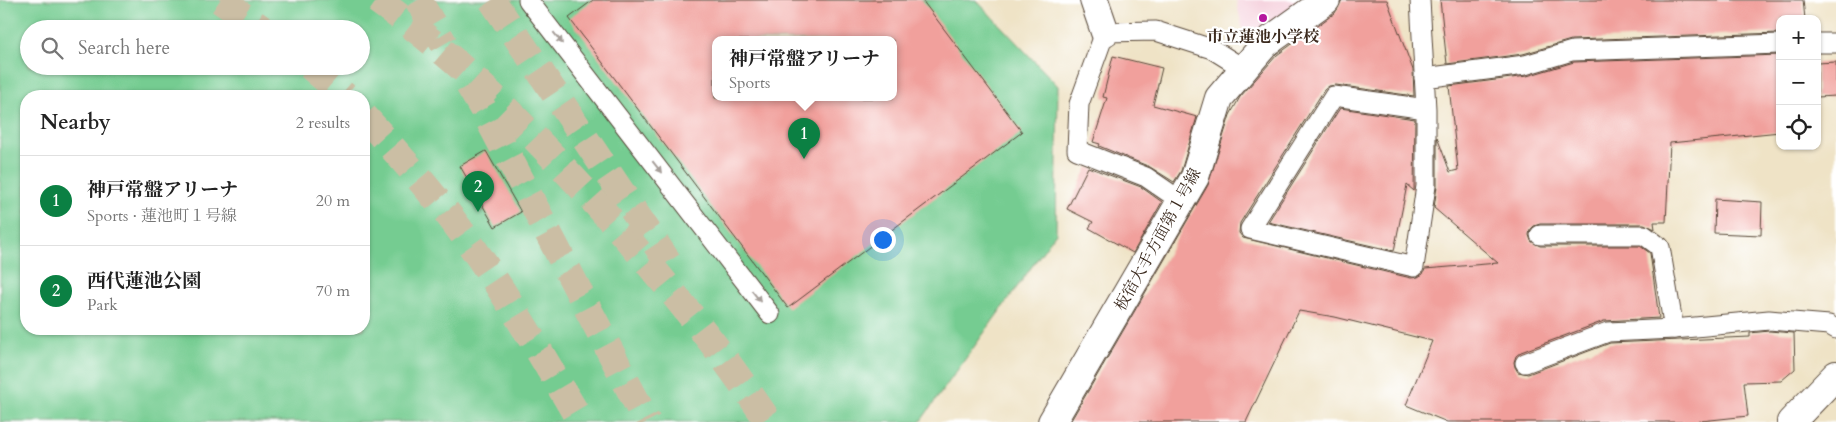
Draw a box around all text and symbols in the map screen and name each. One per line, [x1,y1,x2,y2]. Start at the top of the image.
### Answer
marker: 市立蓮池小学校 [1257,12,1269,24]
map controls [1776,15,1821,150]
button: + [1776,15,1821,60]
search box [20,20,370,75]
place label: 市立蓮池小学校 [1207,26,1320,48]
one-way arrow [553,31,564,44]
icon: search [38,34,66,62]
text: Search here [78,35,170,61]
popup [712,36,897,101]
text: 神戸常盤アリーナ [729,46,880,72]
button: − [1776,60,1821,105]
text: Sports [729,72,770,94]
button: locate [1776,105,1821,150]
text: Nearby [40,108,111,137]
text: 2 results [296,112,350,134]
pin: 1 [788,118,820,159]
one-way arrow [652,160,663,173]
street label: 板宿大手方面第１号線 [1109,164,1206,315]
pin: 2 [462,171,494,212]
text: 神戸常盤アリーナ [87,177,238,203]
text: 1 [52,190,60,212]
text: 20 m [316,190,350,212]
text: Sports · 蓮池町１号線 [87,205,237,227]
your location [870,227,896,253]
text: 西代蓮池公園 [87,268,201,294]
text: 2 [52,280,60,302]
text: 70 m [316,280,350,302]
one-way arrow [751,289,762,302]
text: Park [87,294,118,316]

